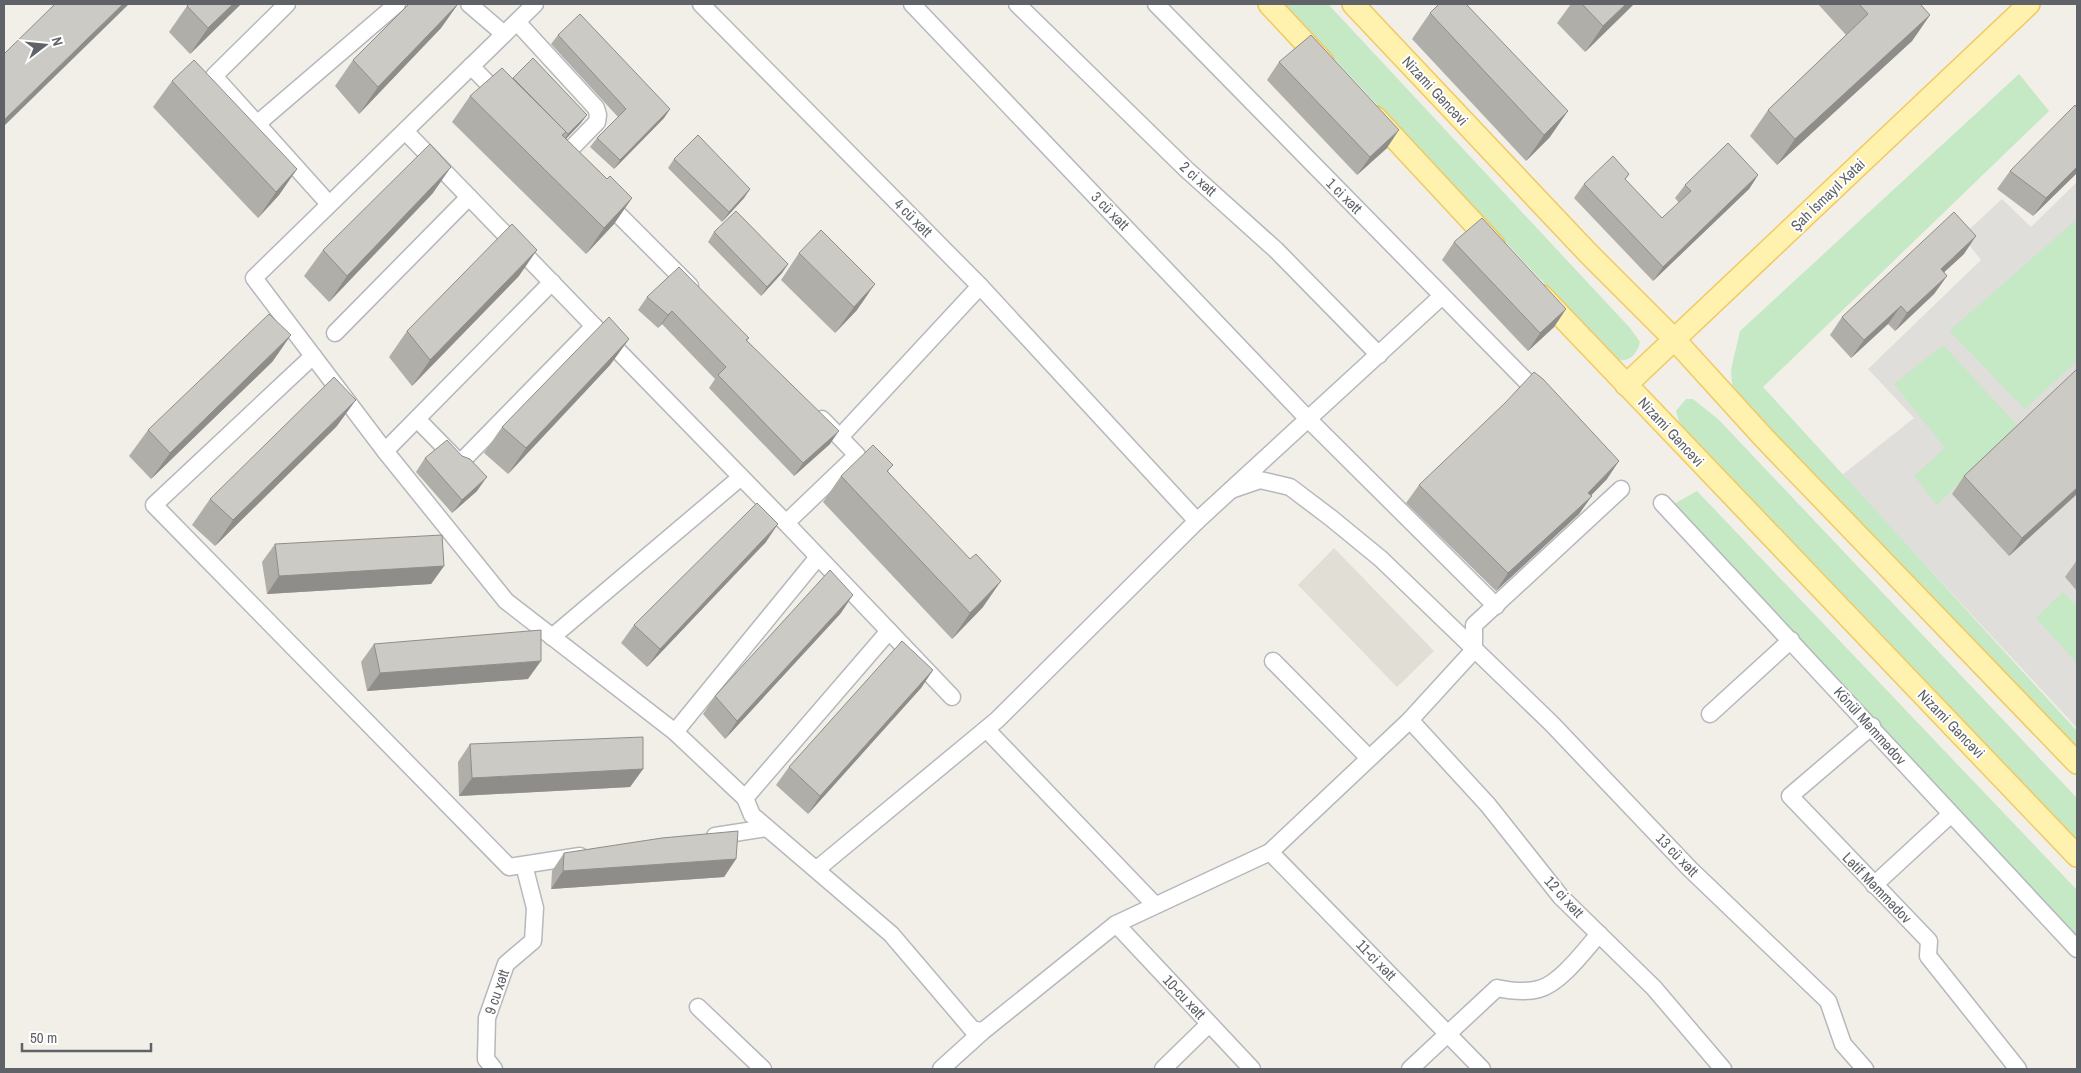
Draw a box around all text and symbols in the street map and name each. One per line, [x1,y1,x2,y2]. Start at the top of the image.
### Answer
north arrow [20,20,70,70]
text: N [48,35,67,48]
street label: Nizami Gəncəvi [1398,51,1473,130]
street label: Şah İsmayıl Xətai [1786,154,1870,236]
street label: 2 ci xətt [1175,156,1222,201]
street label: 1 ci xətt [1322,173,1367,219]
street label: 3 cü xətt [1087,187,1134,235]
street label: 4 cü xətt [889,194,938,242]
street label: Nizami Gəncəvi [1634,392,1709,471]
street label: Könül Məmmədov [1829,682,1912,770]
street label: Nizami Gəncəvi [1913,685,1990,763]
street label: 13 cü xətt [1651,828,1704,882]
street label: Lətif Məmmədov [1838,847,1917,929]
street label: 12 ci xətt [1540,871,1589,923]
street label: 11-ci xətt [1352,934,1402,985]
street label: 9 cu xətt [479,966,514,1017]
street label: 10-cu xətt [1158,970,1211,1024]
scale bar [22,1020,151,1052]
text: 50 m [30,1027,57,1048]

